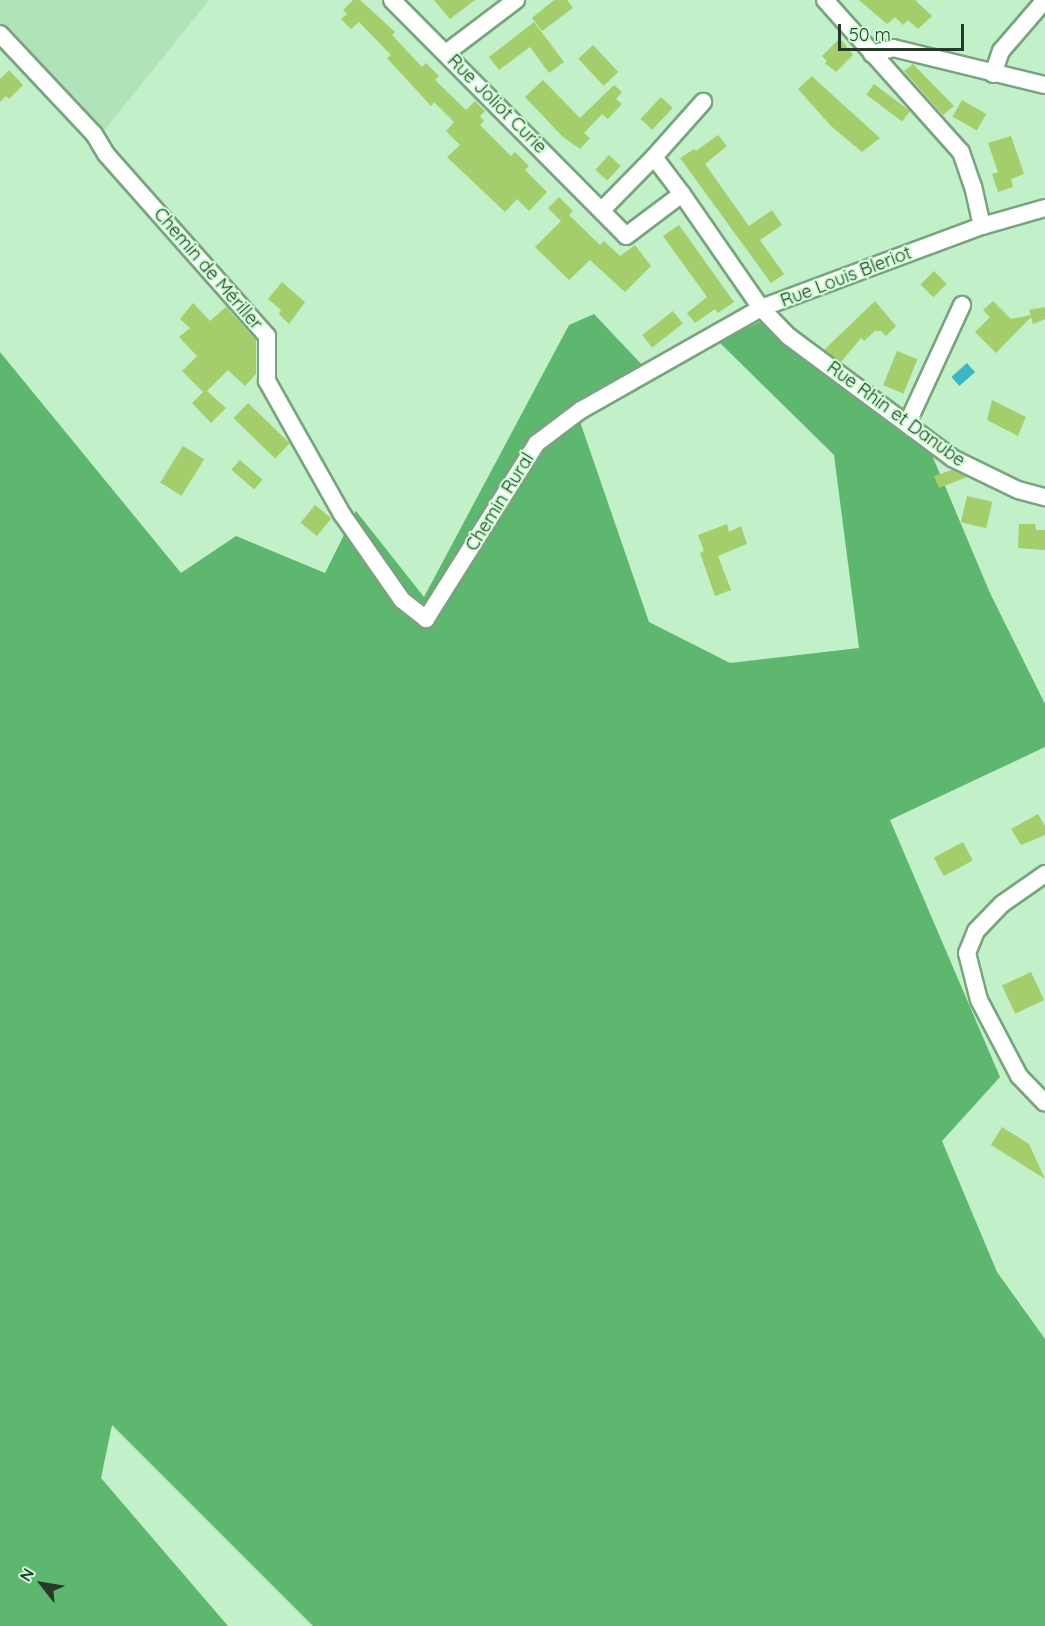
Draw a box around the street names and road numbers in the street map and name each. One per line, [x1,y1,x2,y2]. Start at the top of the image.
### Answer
street label: Rue Joliot Curie [443,50,551,158]
street label: Chemin de Mériller [149,204,267,334]
street label: Rue Louis Bleriot [777,242,915,312]
street label: Rue Rhin et Danube [823,357,969,471]
street label: Chemin Rural [461,449,539,555]

